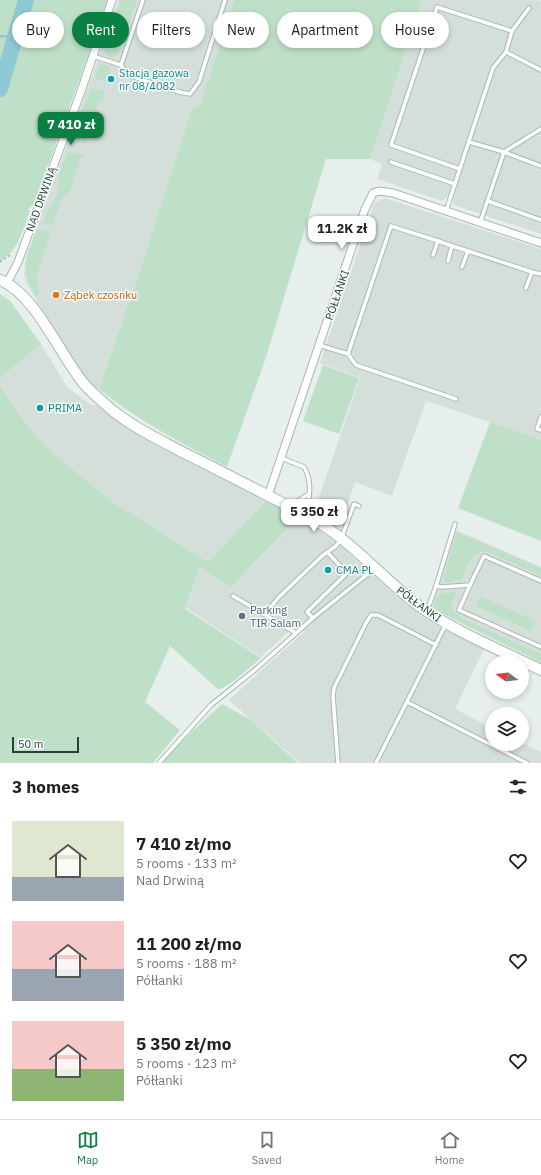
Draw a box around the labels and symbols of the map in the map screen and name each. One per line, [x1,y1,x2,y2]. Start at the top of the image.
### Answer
place label: Stacja gazowa nr 08/4082 [119,66,189,93]
marker: Stacja gazowa nr 08/4082 [106,74,116,84]
pin: 7 410 zł [30,112,112,146]
street label: NAD DRWINĄ [23,164,60,233]
pin: 11.2K zł [301,216,383,250]
street label: PÓŁŁANKI [322,268,352,322]
place label: Ząbek czosnku [64,288,137,302]
marker: Ząbek czosnku [51,290,61,300]
place label: PRIMA [48,401,82,415]
marker: PRIMA [35,403,45,413]
pin: 5 350 zł [273,499,355,533]
place label: CMA PL [336,563,374,577]
marker: CMA PL [323,565,333,575]
street label: PÓŁŁANKI [394,583,444,625]
place label: Parking TIR Salam [250,603,301,630]
marker: Parking TIR Salam [237,611,247,621]
north arrow [485,655,529,699]
scale bar [12,735,79,754]

